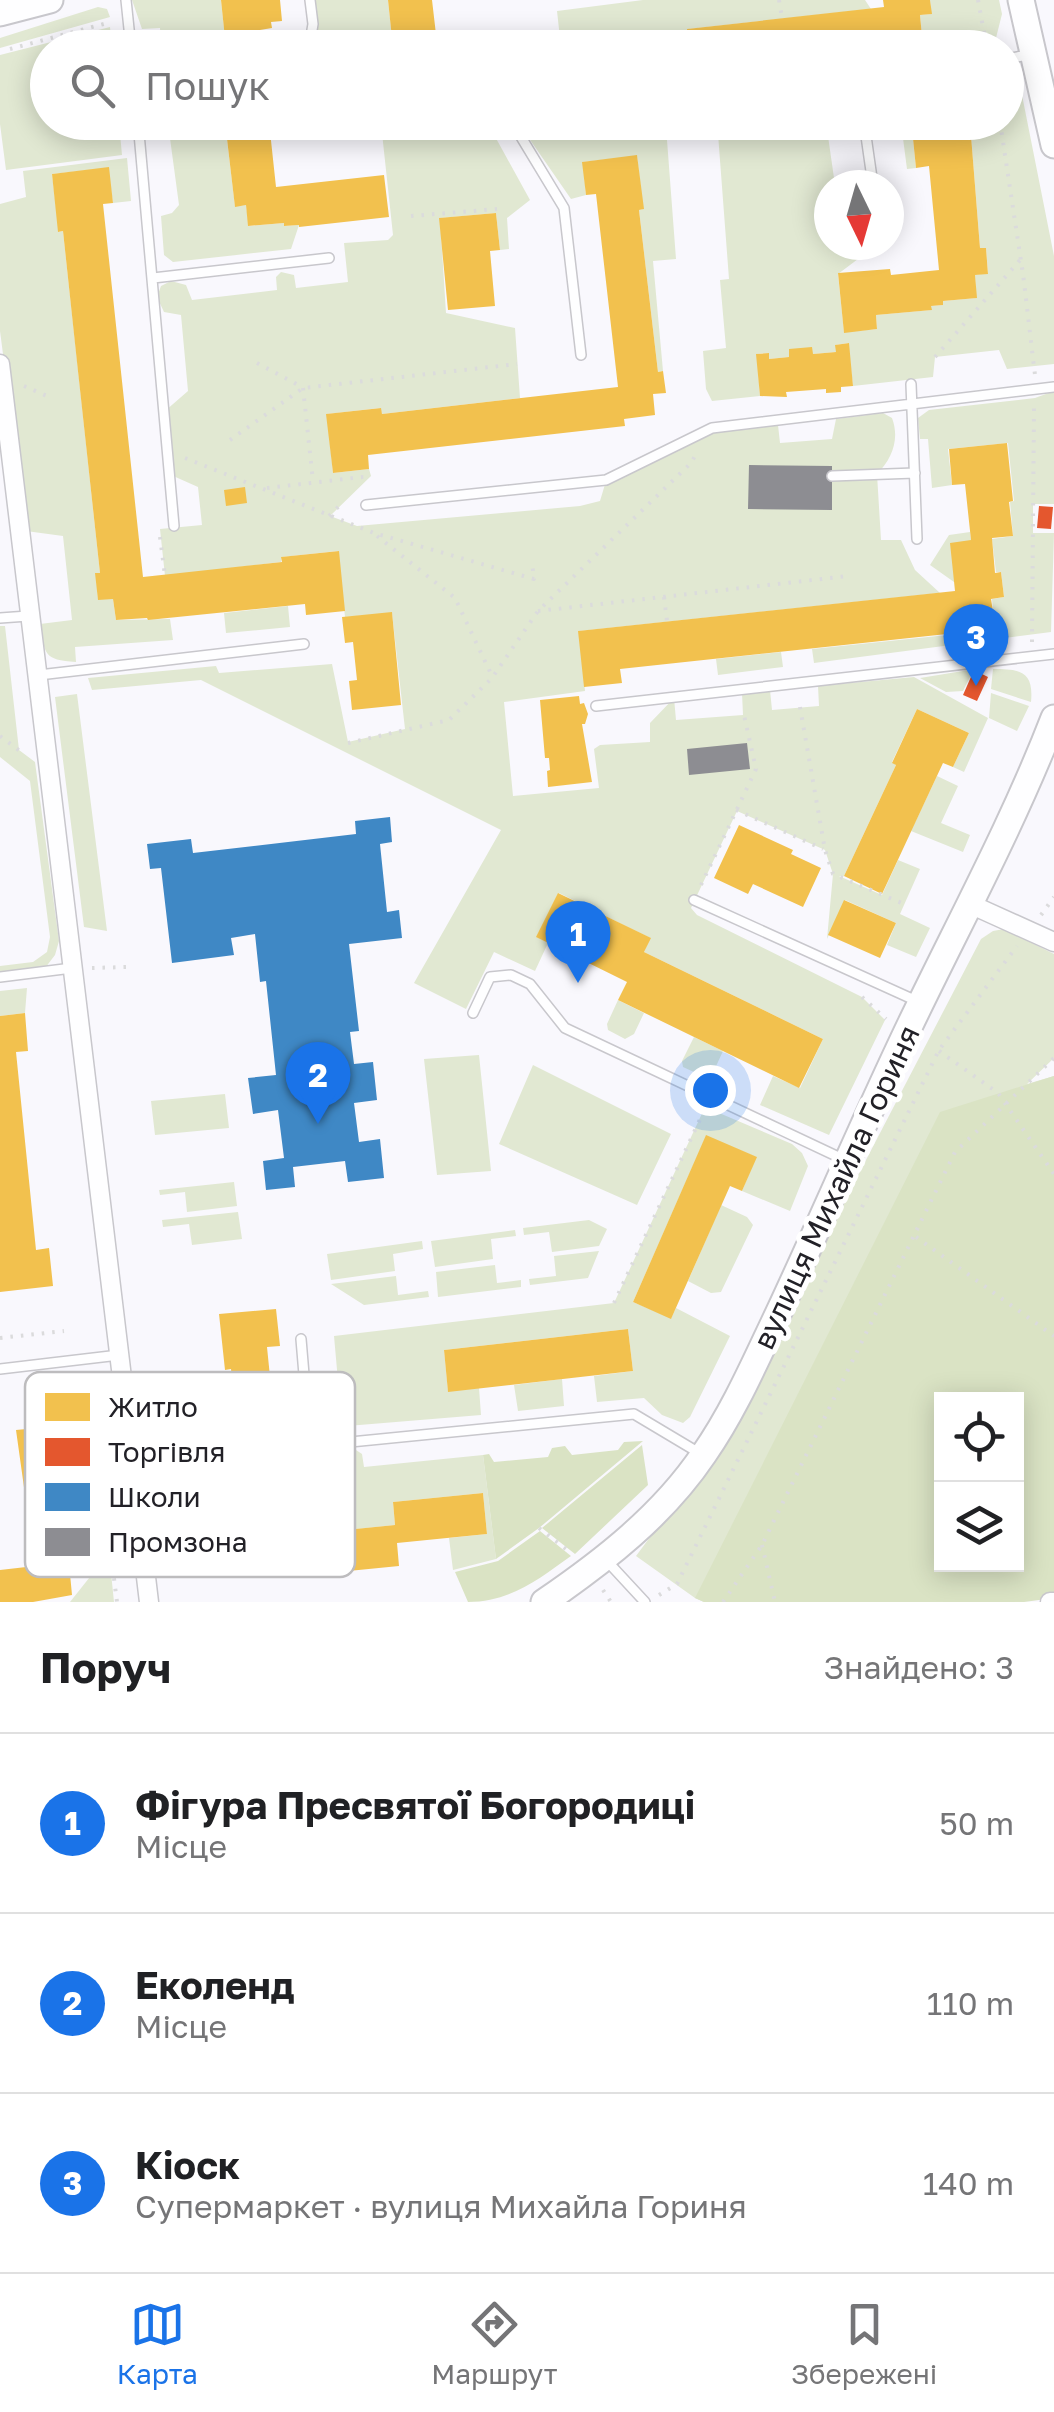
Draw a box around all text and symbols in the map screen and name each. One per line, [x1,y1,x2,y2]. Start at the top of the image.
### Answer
search box [30,30,1024,140]
icon: search [65,58,120,113]
text: Пошук [145,63,270,108]
north arrow [814,170,904,260]
pin: 3 [944,604,1008,686]
pin: 1 [546,900,610,983]
street label: вулиця Михайла Гориня [745,1019,927,1355]
pin: 2 [286,1042,350,1124]
your location [685,1065,736,1116]
legend [25,1372,355,1577]
text: Житло [108,1390,198,1423]
map controls [934,1392,1024,1572]
button: locate [934,1392,1024,1482]
text: Торгівля [108,1435,225,1468]
text: Школи [108,1480,201,1513]
button: layers [934,1482,1024,1572]
text: Промзона [108,1525,248,1558]
text: Поруч [40,1642,172,1692]
text: Знайдено: 3 [823,1648,1014,1686]
text: Фігура Пресвятої Богородиці [135,1782,695,1827]
text: 1 [64,1804,81,1842]
text: 50 m [939,1804,1014,1842]
text: Місце [135,1827,227,1865]
text: Еколенд [135,1962,294,2007]
text: 2 [63,1984,82,2022]
text: 110 m [927,1984,1014,2022]
text: Місце [135,2007,227,2045]
text: Кіоск [135,2142,240,2187]
text: 3 [63,2164,82,2202]
text: 140 m [923,2164,1014,2202]
text: Супермаркет · вулиця Михайла Гориня [135,2187,747,2225]
tab: Карта [117,2297,198,2390]
tab: Маршрут [431,2297,558,2390]
tab: Збережені [791,2297,937,2390]

